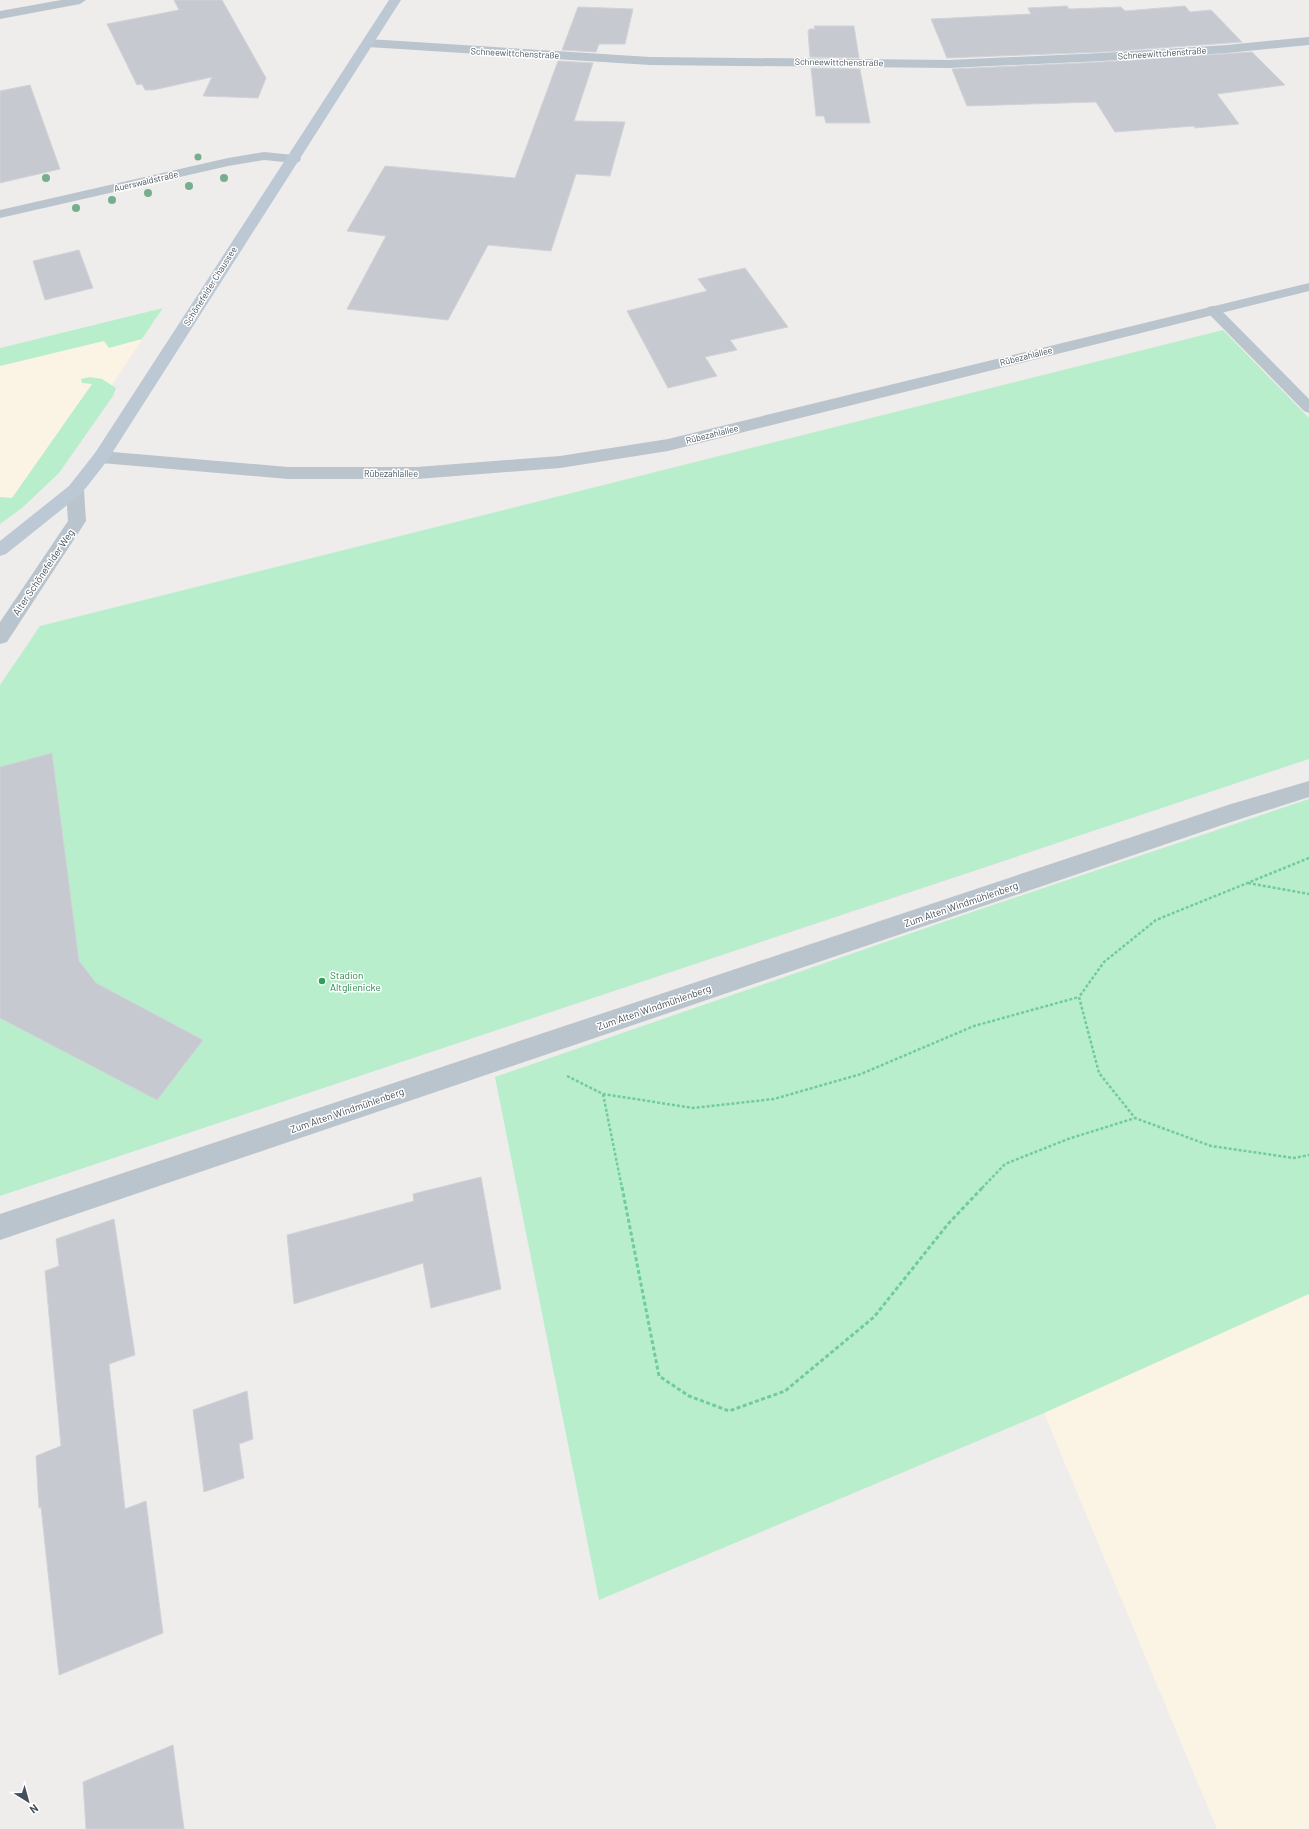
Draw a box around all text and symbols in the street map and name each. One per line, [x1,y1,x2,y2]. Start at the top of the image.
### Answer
street label: Schneewittchenstraße [1117,44,1207,62]
street label: Schneewittchenstraße [470,45,560,61]
street label: Schneewittchenstraße [795,56,884,68]
street label: Auerswaldstraße [113,168,179,194]
street label: Schönefelder Chaussee [181,244,239,328]
street label: Rübezahlallee [999,344,1054,368]
street label: Rübezahlallee [685,422,740,446]
street label: Rübezahlallee [364,468,418,479]
street label: Alter Schönefelder Weg [10,527,76,617]
street label: Zum Alten Windmühlenberg [903,879,1019,929]
place label: Stadion Altglienicke [330,969,381,993]
marker: Stadion Altglienicke [317,976,327,986]
street label: Zum Alten Windmühlenberg [596,982,712,1032]
street label: Zum Alten Windmühlenberg [289,1085,405,1135]
north arrow [8,1781,48,1821]
text: N [27,1802,41,1817]

